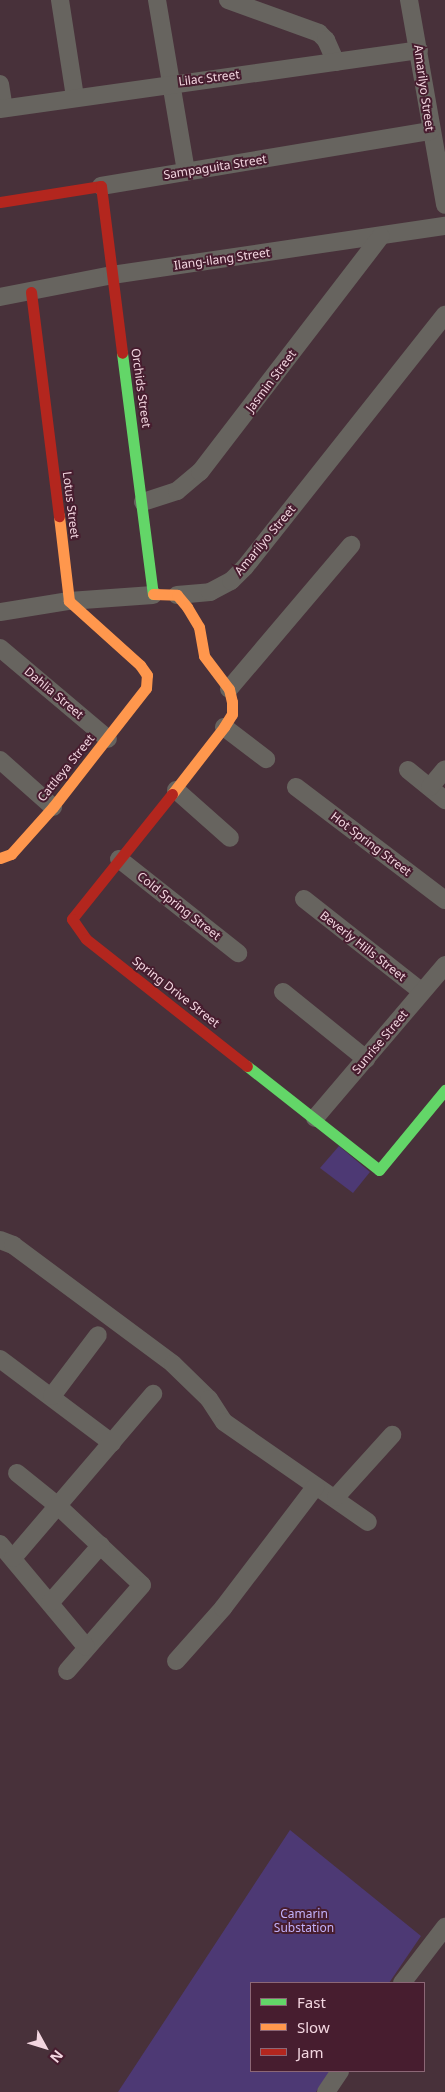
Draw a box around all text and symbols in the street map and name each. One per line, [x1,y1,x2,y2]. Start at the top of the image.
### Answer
street label: Amarilyo Street [411,44,437,132]
street label: Lilac Street [178,67,240,89]
street label: Sampaguita Street [162,152,268,182]
street label: Ilang-ilang Street [173,245,271,273]
street label: Orchids Street [128,347,154,429]
street label: Jasmin Street [243,347,299,415]
street label: Lotus Street [60,471,82,539]
street label: Amarilyo Street [232,502,298,578]
street label: Dahlia Street [22,664,86,722]
street label: Cattleya Street [35,732,97,804]
street label: Hot Spring Street [328,809,414,879]
street label: Cold Spring Street [134,869,224,943]
street label: Beverly Hills Street [317,908,409,984]
street label: Spring Drive Street [130,954,222,1030]
street label: Sunrise Street [349,1007,411,1077]
park label: Camarin Substation [274,1907,334,1935]
legend [250,1982,425,2072]
text: Fast [297,1992,326,2012]
text: Slow [297,2017,330,2037]
north arrow [20,2022,70,2072]
text: Jam [297,2042,324,2062]
text: N [46,2046,68,2067]

